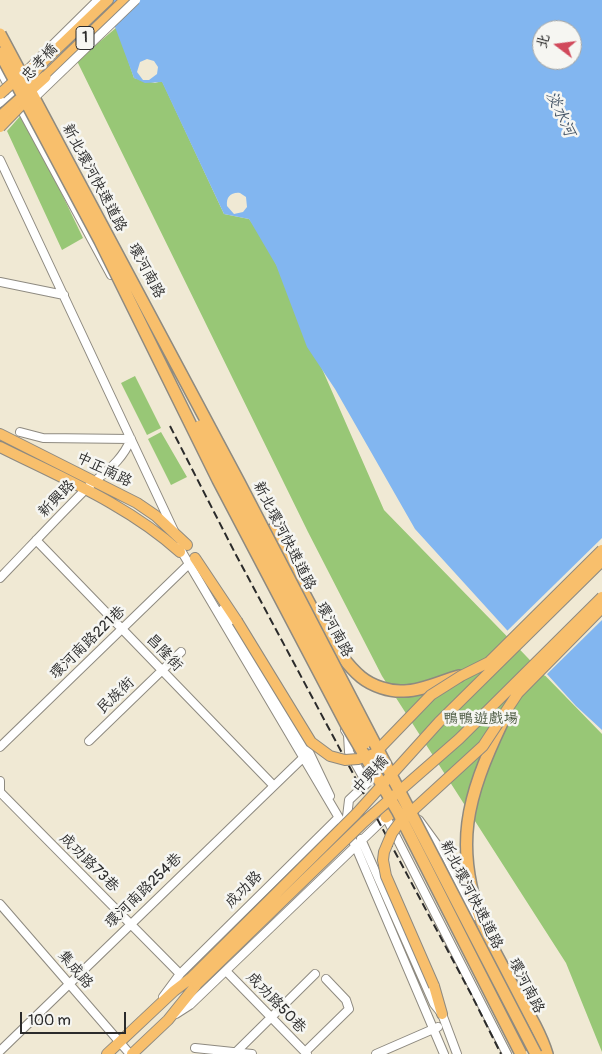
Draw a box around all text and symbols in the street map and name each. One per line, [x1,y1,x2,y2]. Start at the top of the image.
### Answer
north arrow [532,20,582,70]
road number: 1 [76,26,94,49]
text: 北 [533,32,553,50]
street label: 忠孝橋 [18,40,62,86]
water label: 淡水河 [541,88,579,140]
street label: 新北環河快速道路 [58,121,130,235]
street label: 環河南路 [124,240,168,302]
street label: 中正南路 [73,449,135,491]
street label: 新興路 [35,477,79,521]
street label: 新北環河快速道路 [249,478,319,594]
street label: 環河南路 [312,599,356,661]
street label: 環河南路221巷 [47,603,129,683]
street label: 昌隆街 [142,631,186,675]
street label: 民族街 [94,674,138,718]
park label: 鴨鴨遊戲場 [444,710,518,728]
street label: 中興橋 [349,752,393,798]
street label: 成功路73巷 [56,830,122,896]
street label: 新北環河快速道路 [436,837,506,953]
street label: 環河南路254巷 [102,850,186,932]
street label: 成功路 [222,868,266,912]
street label: 集成路 [53,947,97,993]
street label: 環河南路 [504,955,548,1017]
street label: 成功路50巷 [242,969,310,1037]
scale bar [22,1002,129,1034]
text: 100 m [28,1011,71,1030]

